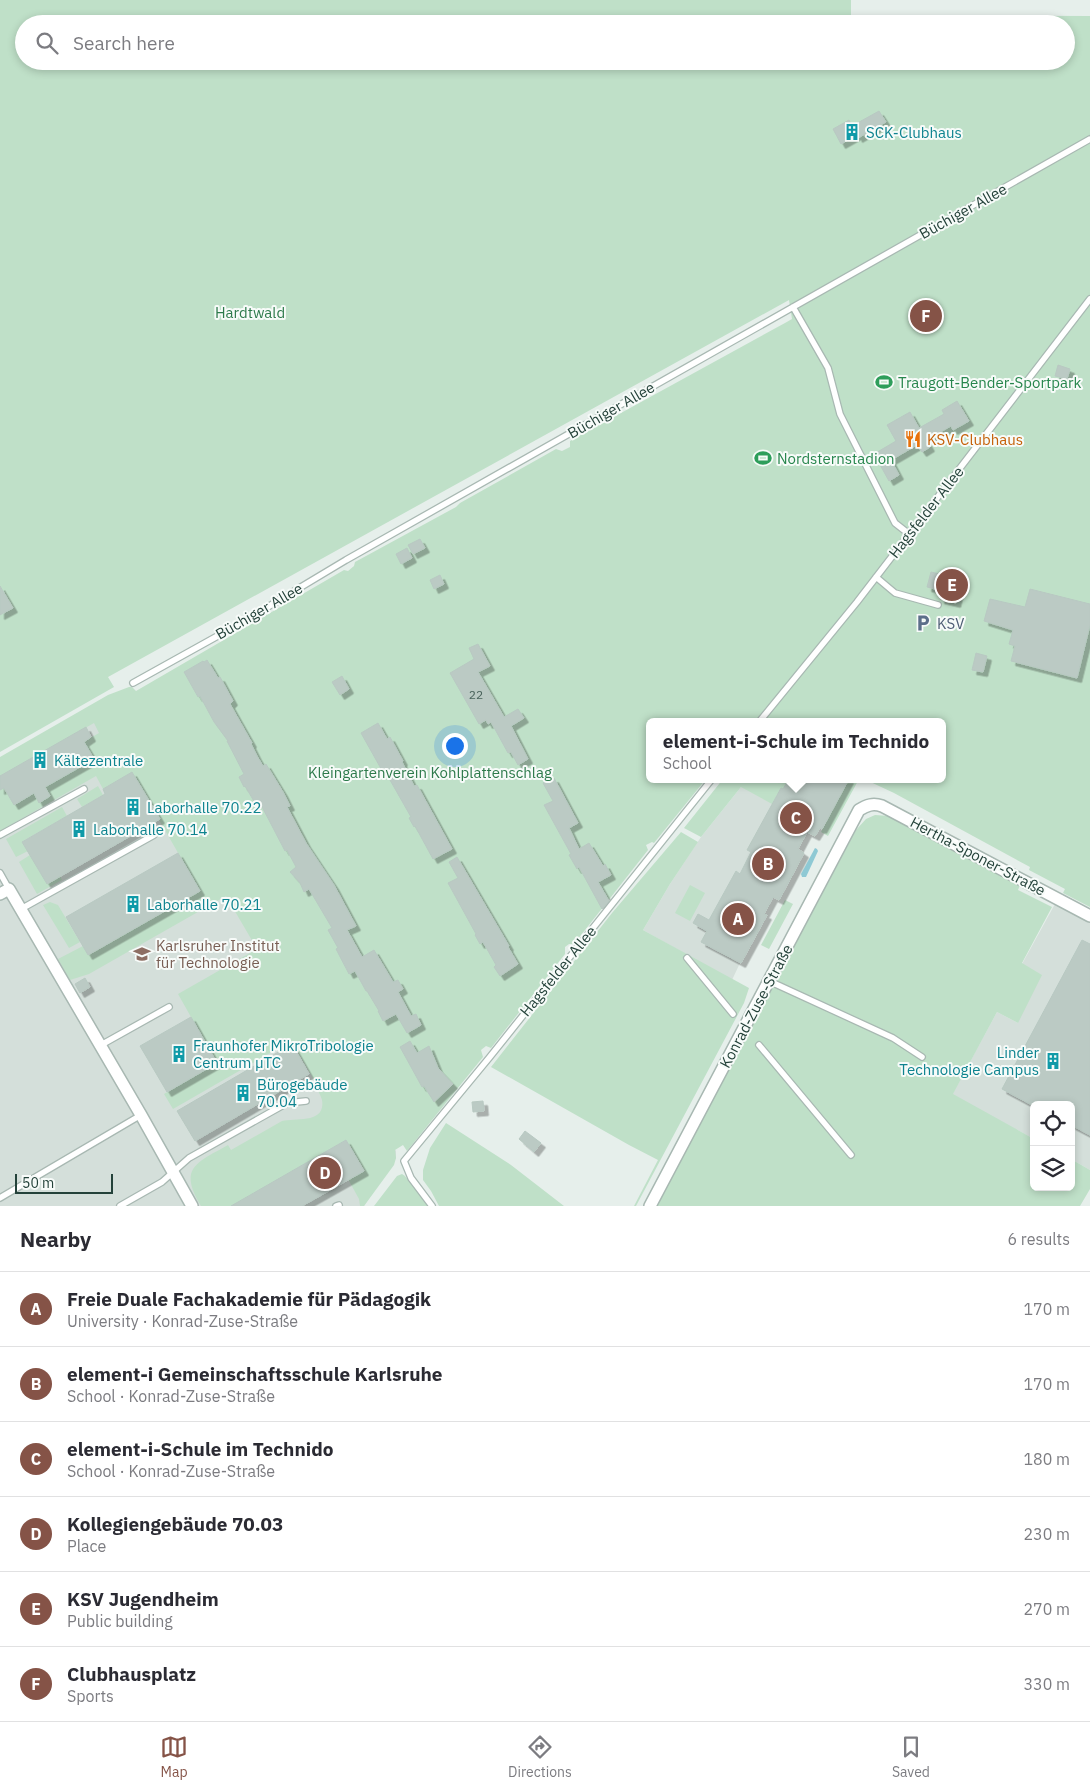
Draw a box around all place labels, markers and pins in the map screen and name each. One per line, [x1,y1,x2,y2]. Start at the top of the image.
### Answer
building icon: SCK-Clubhaus [842,122,862,142]
place label: SCK-Clubhaus [866,123,962,142]
pin: F [910,297,942,335]
sports icon: Traugott-Bender-Sportpark [874,372,894,392]
place label: Traugott-Bender-Sportpark [898,373,1081,392]
restaurant icon: KSV-Clubhaus [903,429,923,449]
place label: KSV-Clubhaus [927,430,1023,449]
sports icon: Nordsternstadion [753,448,773,468]
place label: Nordsternstadion [777,449,895,468]
pin: E [936,566,968,604]
parking icon: KSV [913,613,933,633]
place label: KSV [937,614,964,633]
building icon: Kältezentrale [30,750,50,770]
place label: Kältezentrale [54,751,143,770]
building icon: Laborhalle 70.22 [123,797,143,817]
place label: Laborhalle 70.22 [147,798,262,817]
pin: C [780,799,812,837]
building icon: Laborhalle 70.14 [69,819,89,839]
place label: Laborhalle 70.14 [93,820,208,839]
pin: B [752,845,784,883]
building icon: Laborhalle 70.21 [123,894,143,914]
place label: Laborhalle 70.21 [147,895,262,914]
pin: A [722,900,754,938]
place label: Karlsruher Institut für Technologie [156,936,280,972]
school or university icon: Karlsruher Institut für Technologie [132,944,152,964]
place label: Fraunhofer MikroTribologie Centrum µTC [193,1036,374,1072]
place label: Linder Technologie Campus [899,1043,1039,1079]
building icon: Fraunhofer MikroTribologie Centrum µTC [169,1044,189,1064]
building icon: Linder Technologie Campus [1043,1051,1063,1071]
place label: Bürogebäude 70.04 [257,1075,347,1111]
building icon: Bürogebäude 70.04 [233,1083,253,1103]
pin: D [309,1154,341,1192]

